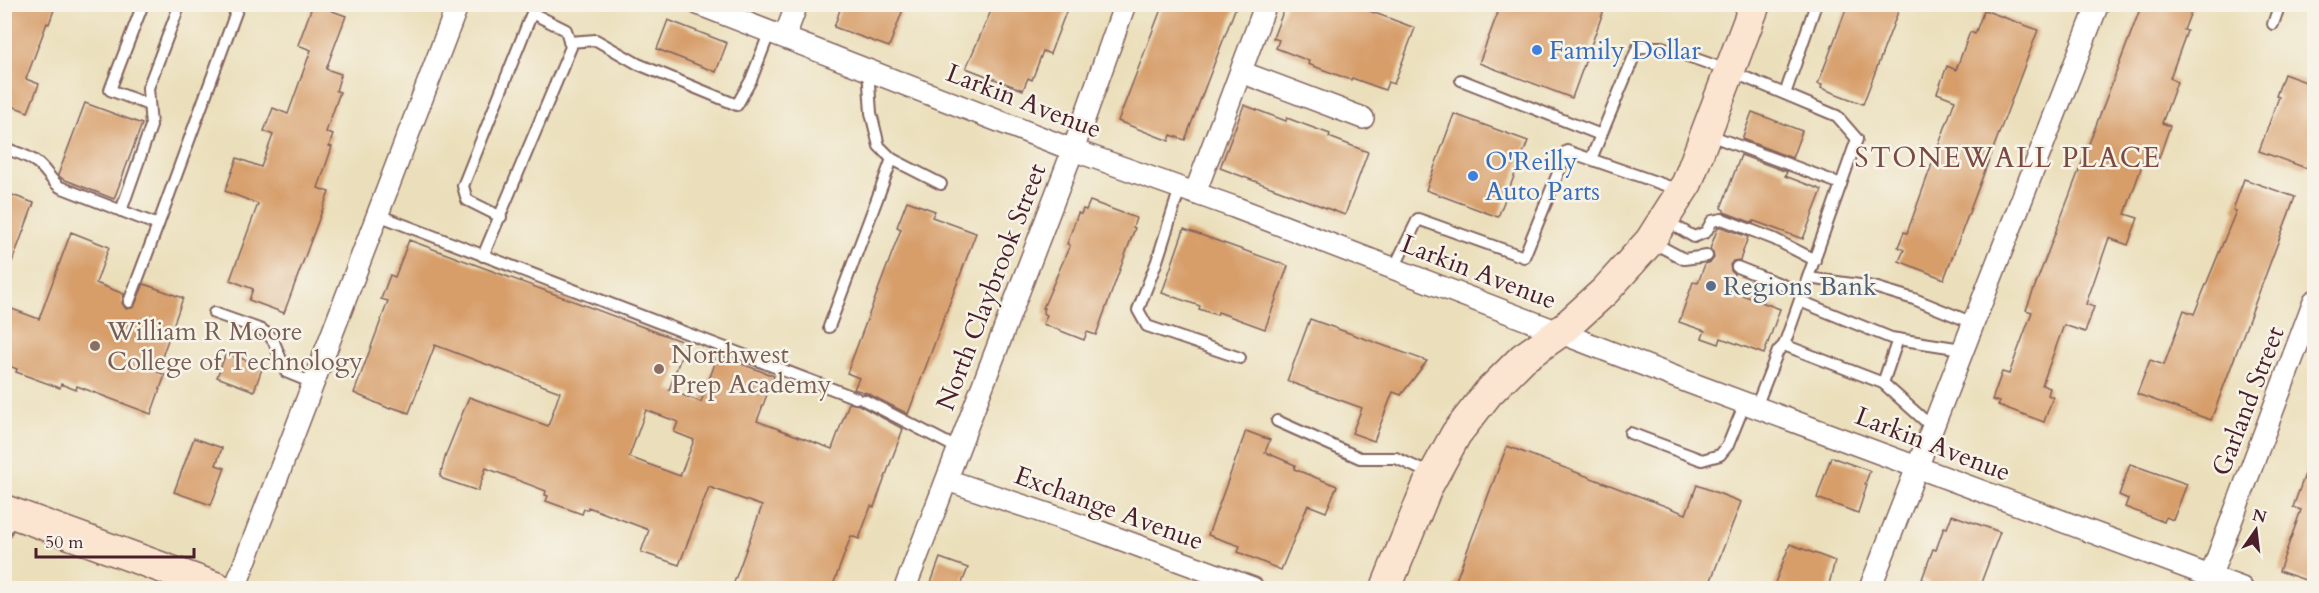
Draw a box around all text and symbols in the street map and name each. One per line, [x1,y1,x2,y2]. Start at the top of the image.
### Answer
place label: Family Dollar [1549,33,1701,68]
marker: Family Dollar [1530,43,1544,57]
street label: Larkin Avenue [941,55,1107,147]
district label: STONEWALL PLACE [1855,139,2161,177]
place label: O'Reilly Auto Parts [1485,144,1600,209]
street label: North Claybrook Street [928,159,1054,415]
marker: O'Reilly Auto Parts [1466,169,1480,183]
street label: Larkin Avenue [1396,226,1562,318]
place label: Regions Bank [1723,269,1877,304]
marker: Regions Bank [1704,279,1718,293]
place label: William R Moore College of Technology [106,314,363,379]
street label: Garland Street [2203,321,2293,481]
place label: Northwest Prep Academy [671,337,832,402]
marker: William R Moore College of Technology [88,339,102,353]
marker: Northwest Prep Academy [652,362,666,376]
street label: Larkin Avenue [1850,398,2016,490]
street label: Exchange Avenue [1010,458,1208,558]
north arrow [2226,500,2286,560]
text: N [2250,504,2269,529]
scale bar [36,521,194,559]
text: 50 m [45,530,84,555]

